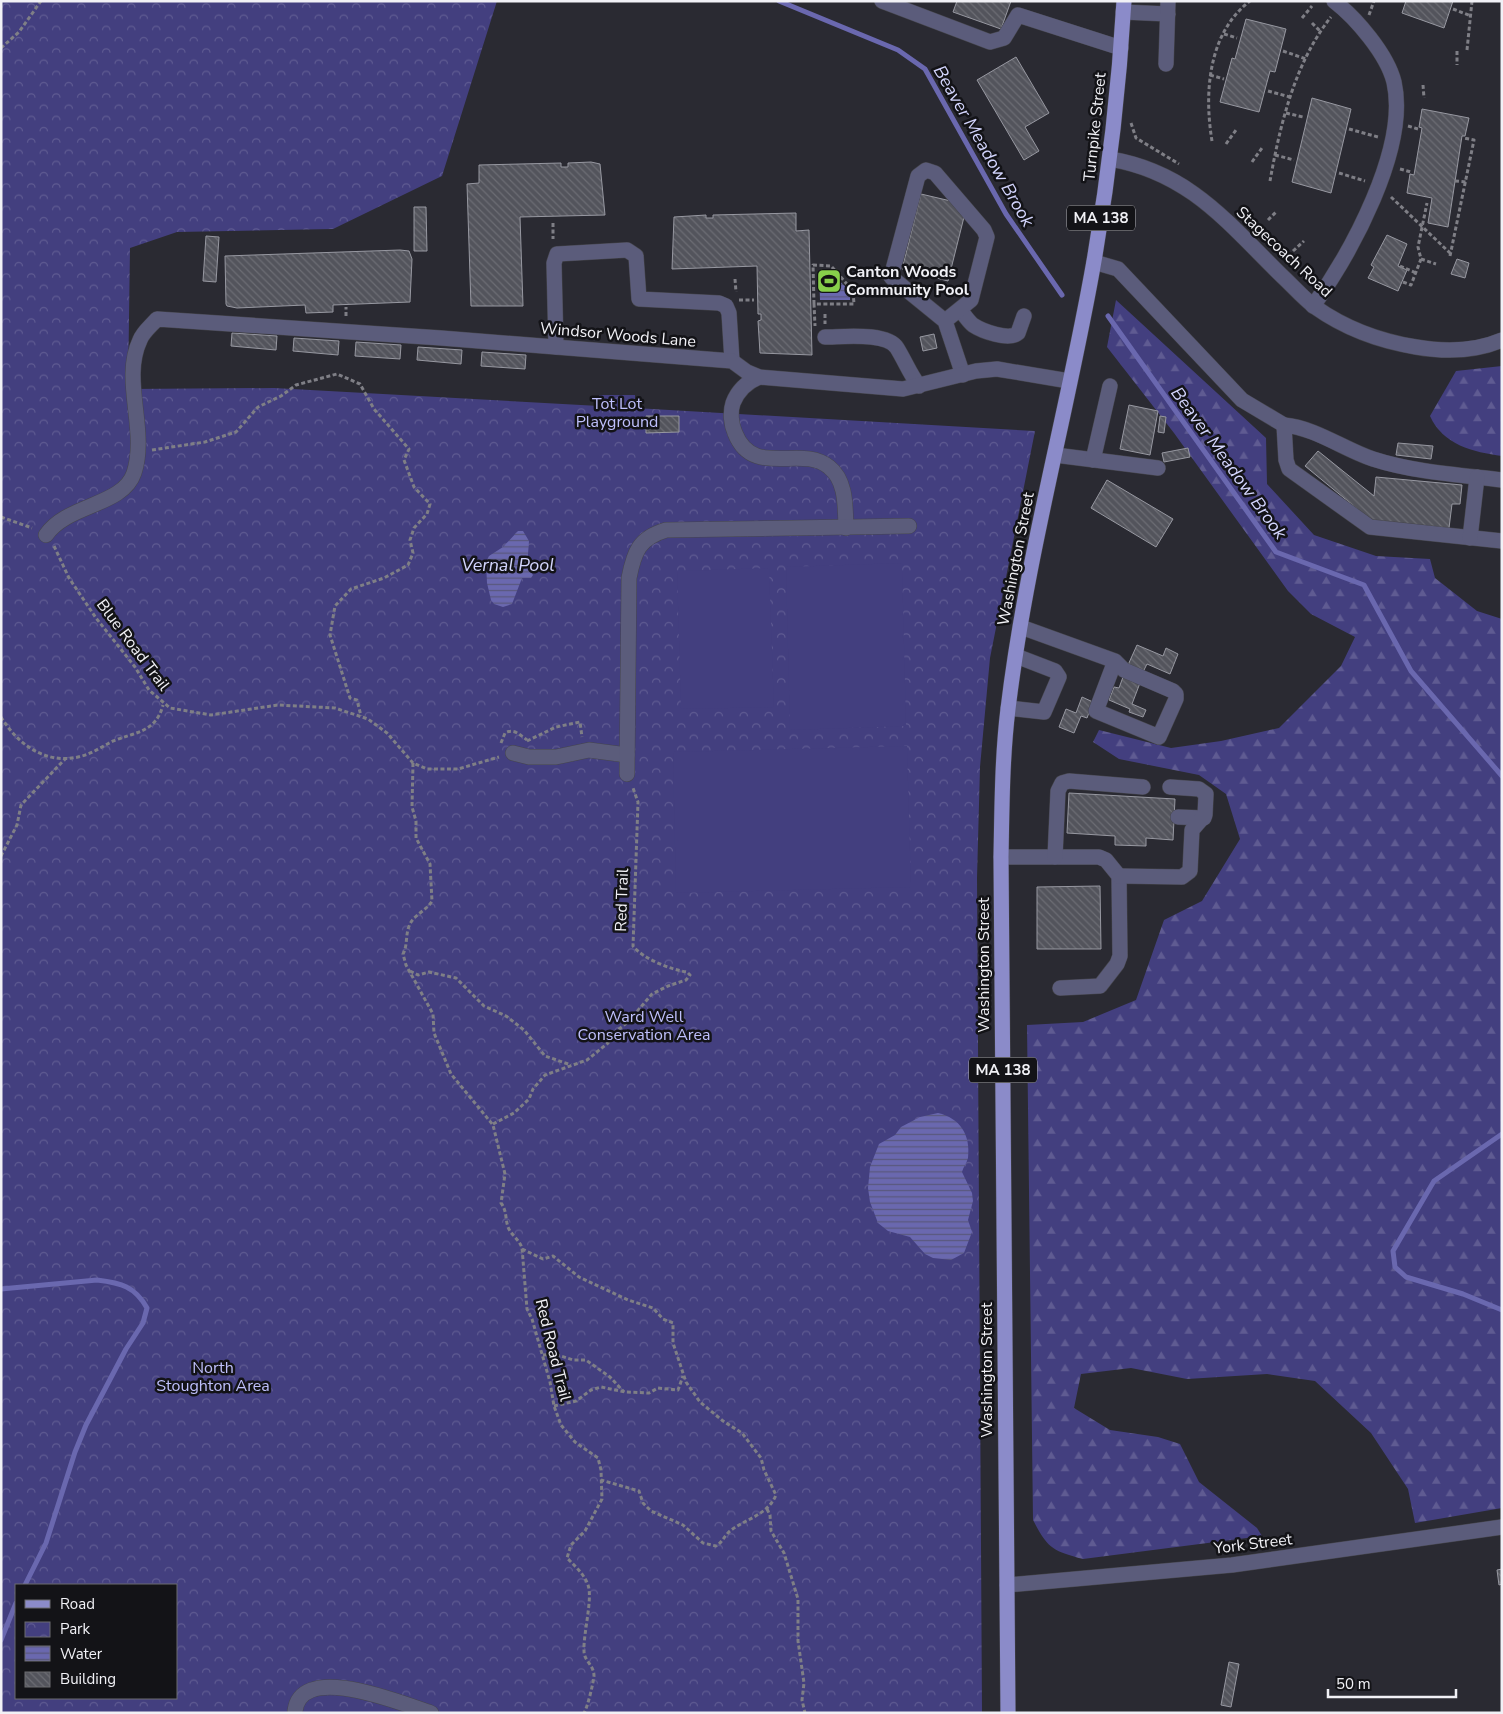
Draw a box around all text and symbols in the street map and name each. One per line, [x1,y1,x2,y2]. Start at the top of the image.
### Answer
water label: Beaver Meadow Brook [928,61,1041,232]
street label: Turnpike Street [1078,71,1112,183]
street label: Stagecoach Road [1231,202,1337,302]
road number: MA 138 [1067,206,1135,230]
place label: Canton Woods Community Pool [846,261,969,301]
sports icon: Canton Woods Community Pool [816,268,842,294]
street label: Windsor Woods Lane [539,317,697,353]
water label: Beaver Meadow Brook [1165,382,1293,545]
park label: Tot Lot Playground [576,393,658,433]
street label: Washington Street [992,490,1040,628]
water label: Vernal Pool [461,553,555,577]
street label: Blue Road Trail [91,595,175,696]
street label: Red Trail [610,868,634,932]
street label: Washington Street [973,897,995,1033]
park label: Ward Well Conservation Area [578,1006,710,1046]
road number: MA 138 [969,1058,1037,1082]
street label: Red Road Trail [530,1296,576,1404]
street label: Washington Street [976,1302,998,1438]
park label: North Stoughton Area [156,1357,270,1397]
street label: York Street [1212,1528,1294,1560]
legend [15,1584,178,1699]
text: Road [60,1594,95,1614]
text: Park [60,1619,90,1639]
text: Water [60,1644,103,1664]
scale bar [1328,1666,1456,1698]
text: Building [60,1669,116,1689]
text: 50 m [1336,1674,1371,1694]

